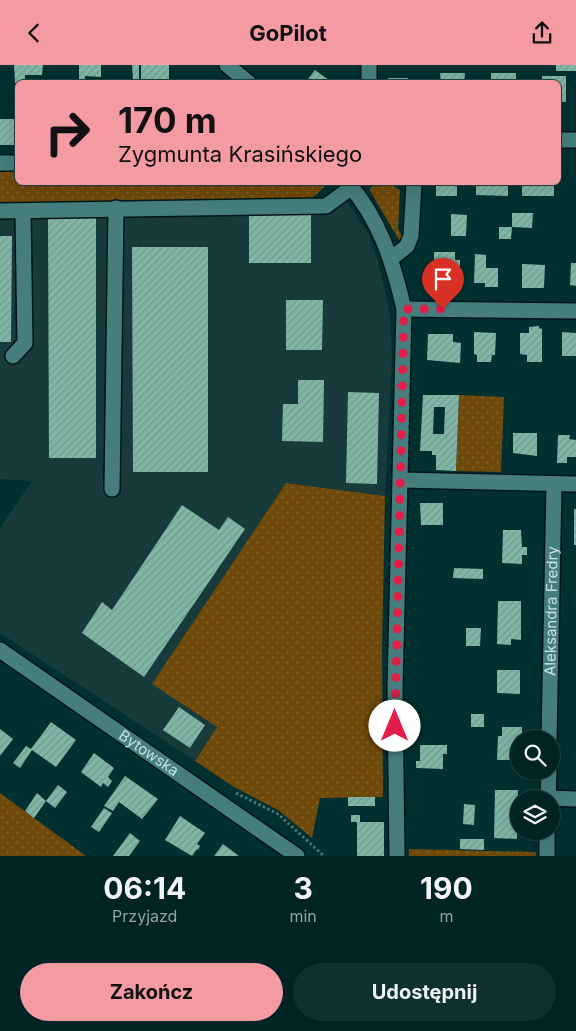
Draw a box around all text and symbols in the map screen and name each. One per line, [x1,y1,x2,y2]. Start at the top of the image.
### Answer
icon: back [20,19,48,47]
icon: share [528,19,556,47]
text: GoPilot [249,20,327,46]
text: 170 m [118,99,217,141]
icon: right [35,100,100,165]
text: Zygmunta Krasińskiego [118,141,362,167]
pin [422,258,464,309]
icon: arrive [429,265,457,293]
street label: Aleksandra Fredry [540,545,562,676]
position arrow [368,699,420,751]
street label: Bytowska [115,725,183,780]
map controls [510,730,560,840]
button: search [510,730,560,780]
button: layers [510,790,560,840]
text: 06:14 [103,870,186,906]
text: 3 [293,870,313,906]
text: 190 [420,870,473,906]
text: Przyjazd [112,906,177,926]
text: min [289,906,317,926]
text: m [439,906,453,926]
button: Zakończ [20,963,283,1021]
button: Udostępnij [293,963,556,1021]

